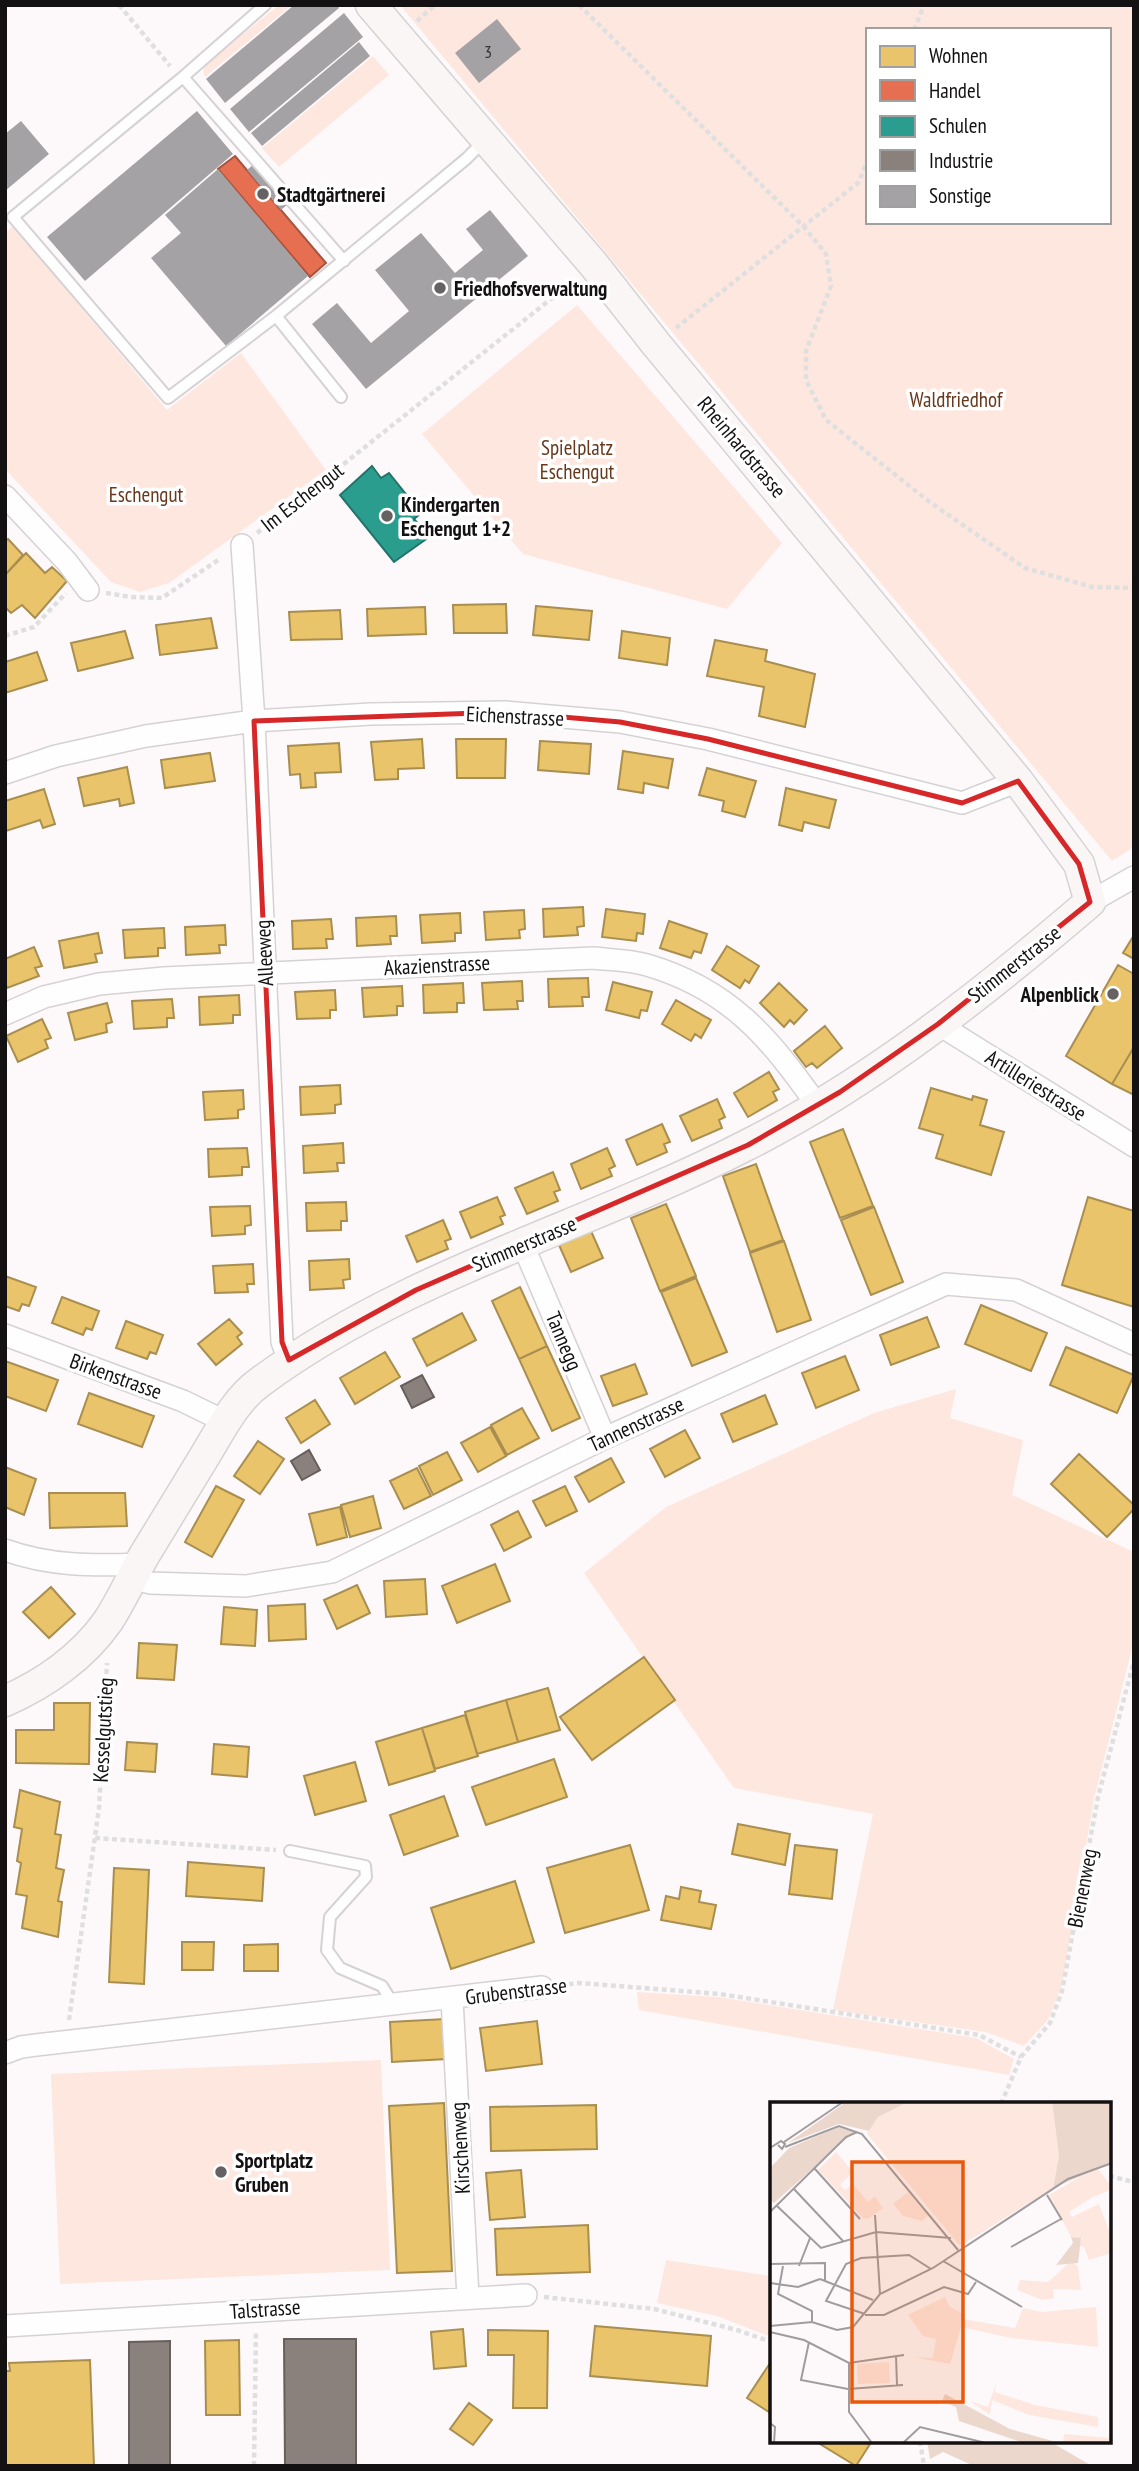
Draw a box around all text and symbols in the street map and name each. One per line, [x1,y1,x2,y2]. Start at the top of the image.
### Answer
legend [866,28,1111,224]
house number: 3 [484,40,492,63]
text: Wohnen [929,42,988,69]
text: Handel [929,77,981,104]
text: Schulen [929,112,987,139]
text: Industrie [929,147,993,174]
place label: Stadtgärtnerei [277,181,386,208]
text: Sonstige [929,182,991,209]
marker: Stadtgärtnerei [255,186,271,202]
place label: Friedhofsverwaltung [454,275,607,302]
marker: Friedhofsverwaltung [432,280,448,296]
park label: Waldfriedhof [910,386,1003,413]
street label: Rheinhardstrasse [692,391,792,503]
park label: Spielplatz Eschengut [540,434,615,485]
street label: Im Eschengut [255,456,349,538]
park label: Eschengut [109,481,184,508]
place label: Kindergarten Eschengut 1+2 [401,491,511,542]
marker: Kindergarten Eschengut 1+2 [379,508,395,524]
street label: Eichenstrasse [465,700,565,732]
street label: Alleeweg [249,919,279,987]
street label: Stimmerstrasse [962,919,1066,1009]
street label: Akazienstrasse [383,949,491,981]
place label: Alpenblick [1019,981,1099,1008]
marker: Alpenblick [1105,986,1121,1002]
street label: Artilleriestrasse [981,1043,1091,1127]
street label: Stimmerstrasse [468,1210,580,1278]
street label: Tannegg [540,1308,588,1374]
street label: Birkenstrasse [66,1347,166,1405]
street label: Tannenstrasse [584,1390,688,1458]
street label: Kesselgutstieg [87,1677,119,1783]
street label: Bienenweg [1061,1846,1103,1930]
street label: Grubenstrasse [464,1971,568,2011]
street label: Kirschenweg [444,2101,476,2195]
inset map [770,2102,1111,2443]
place label: Sportplatz Gruben [235,2147,313,2198]
marker: Sportplatz Gruben [213,2164,229,2180]
street label: Talstrasse [229,2293,301,2325]

